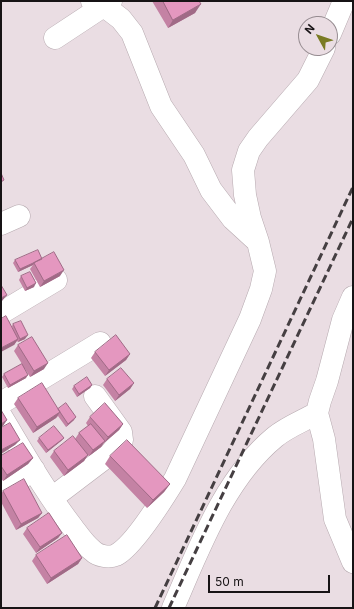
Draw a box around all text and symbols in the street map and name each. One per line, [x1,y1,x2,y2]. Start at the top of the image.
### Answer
north arrow [298,16,338,56]
text: N [302,21,318,37]
scale bar [210,567,332,593]
text: 50 m [215,574,244,589]

